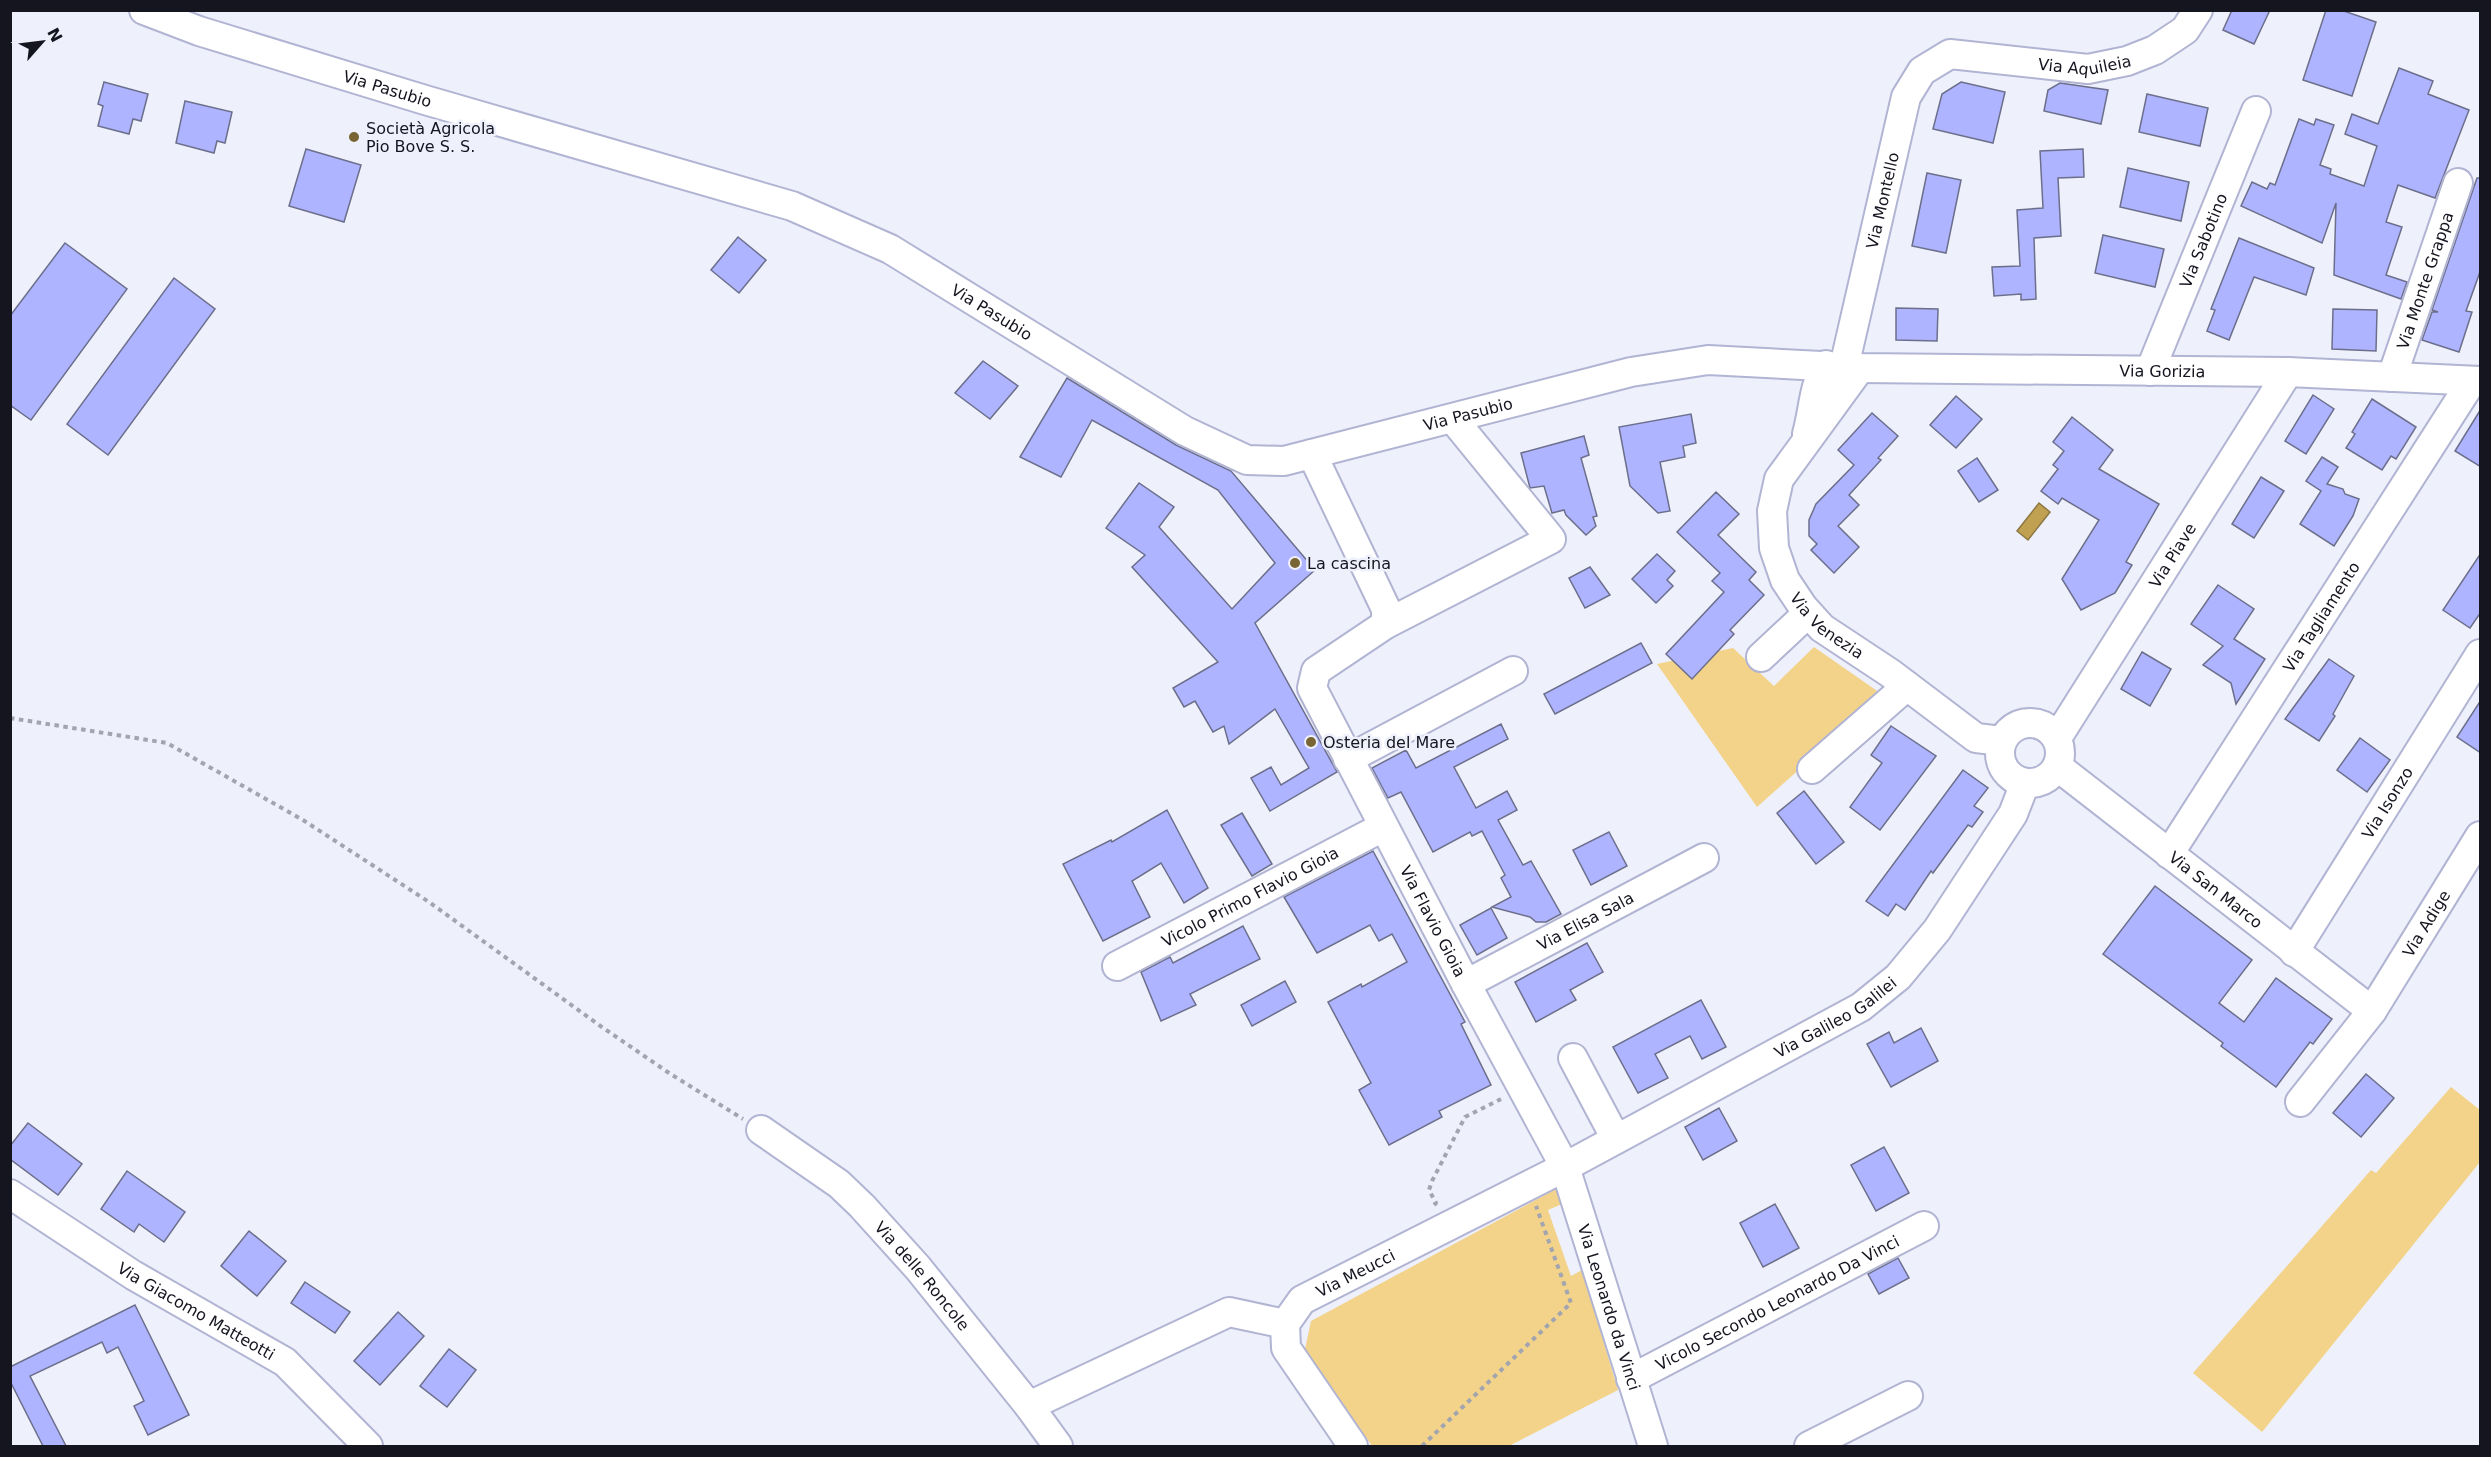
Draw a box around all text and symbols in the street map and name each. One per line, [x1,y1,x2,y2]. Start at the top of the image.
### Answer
north arrow [12,12,72,72]
text: N [43,25,66,46]
street label: Via Aquileia [2037,51,2133,79]
street label: Via Pasubio [341,66,434,111]
place label: Società Agricola Pio Bove S. S. [366,119,495,156]
marker: Società Agricola Pio Bove S. S. [347,130,361,144]
street label: Via Montello [1862,150,1903,250]
street label: Via Sabotino [2175,190,2231,291]
street label: Via Monte Grappa [2393,209,2457,352]
street label: Via Pasubio [948,280,1036,344]
street label: Via Gorizia [2119,361,2205,381]
street label: Via Pasubio [1421,393,1514,434]
street label: Via Piave [2145,519,2200,591]
place label: La cascina [1307,554,1391,573]
marker: La cascina [1288,556,1302,570]
street label: Via Tagliamento [2279,558,2363,675]
street label: Via Venezia [1786,589,1867,663]
place label: Osteria del Mare [1323,733,1455,752]
marker: Osteria del Mare [1304,735,1318,749]
street label: Via Isonzo [2358,763,2417,842]
street label: Vicolo Primo Flavio Gioia [1158,842,1342,951]
street label: Via San Marco [2165,847,2267,932]
street label: Via Flavio Gioia [1396,862,1470,980]
street label: Via Adige [2398,886,2454,960]
street label: Via Elisa Sala [1534,888,1637,954]
street label: Via Galileo Galilei [1771,973,1900,1062]
street label: Via delle Roncole [871,1217,974,1334]
street label: Via Leonardo da Vinci [1574,1222,1644,1393]
street label: Vicolo Secondo Leonardo Da Vinci [1652,1231,1902,1374]
street label: Via Meucci [1313,1245,1398,1301]
street label: Via Giacomo Matteotti [114,1258,278,1364]

